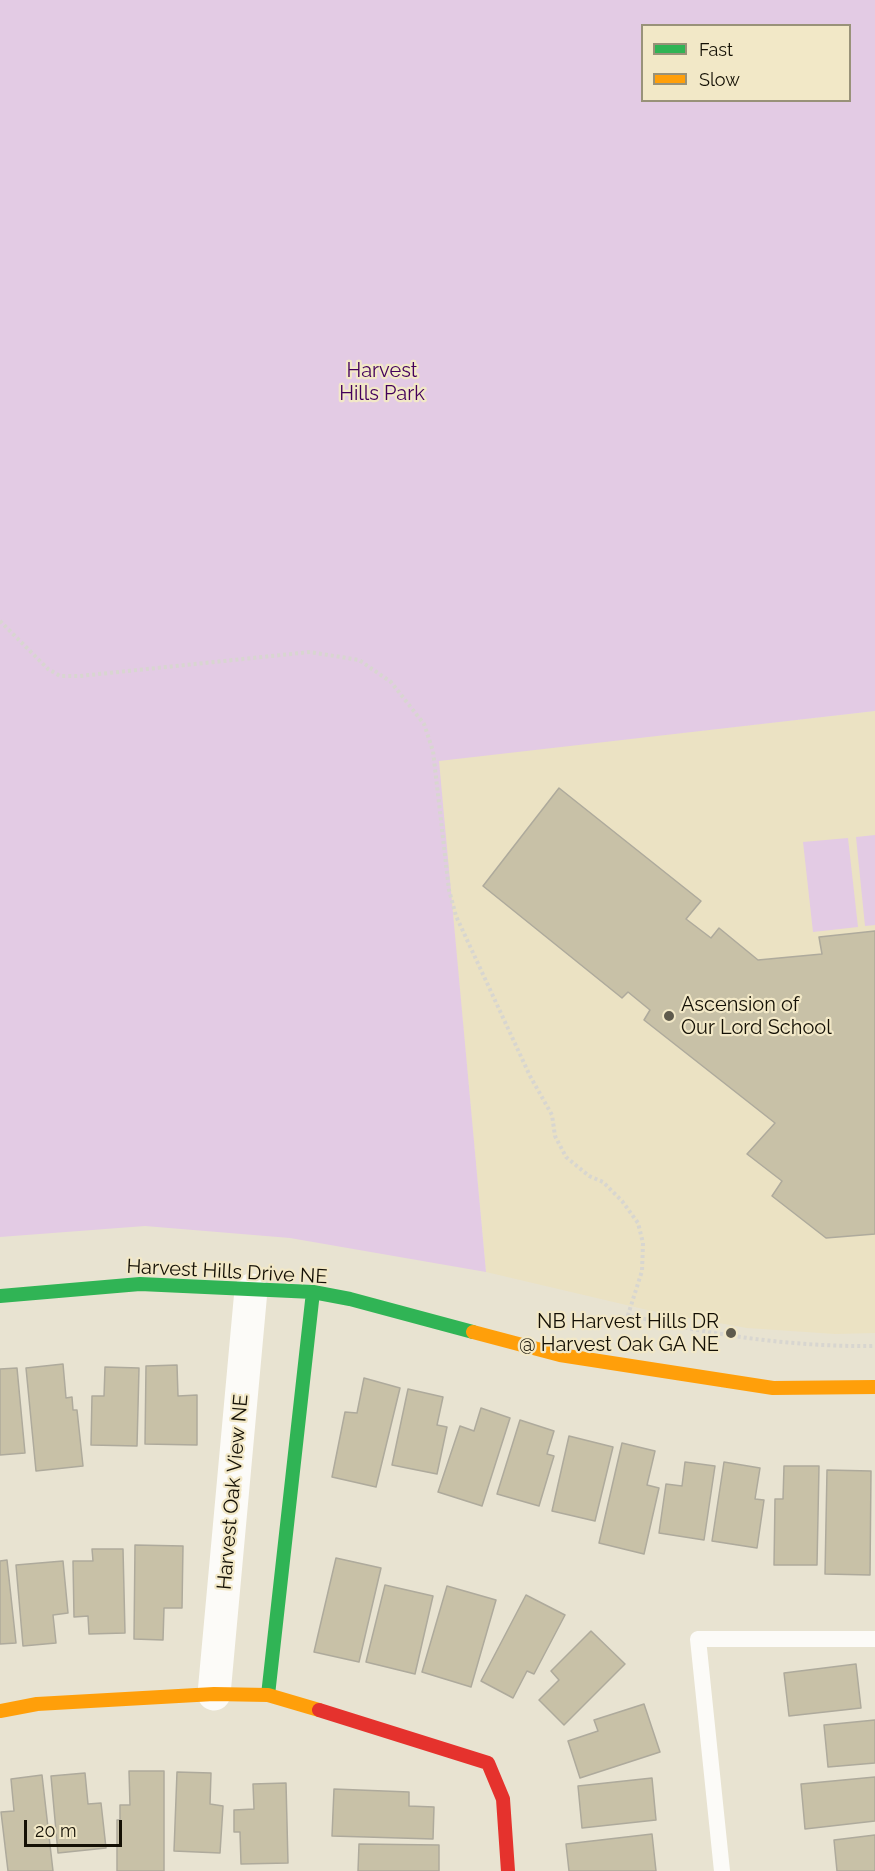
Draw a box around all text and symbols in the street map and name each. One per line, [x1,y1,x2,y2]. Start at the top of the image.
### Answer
legend [641,24,851,102]
text: Fast [699,39,733,60]
text: Slow [699,69,740,90]
park label: Harvest Hills Park [339,359,425,406]
place label: Ascension of Our Lord School [681,993,832,1040]
marker: Ascension of Our Lord School [662,1009,676,1023]
street label: Harvest Hills Drive NE [126,1255,328,1289]
place label: NB Harvest Hills DR @ Harvest Oak GA NE [519,1310,719,1357]
marker: NB Harvest Hills DR @ Harvest Oak GA NE [724,1326,738,1340]
street label: Harvest Oak View NE [213,1393,253,1591]
scale bar [27,1808,124,1846]
text: 20 m [35,1820,77,1841]

